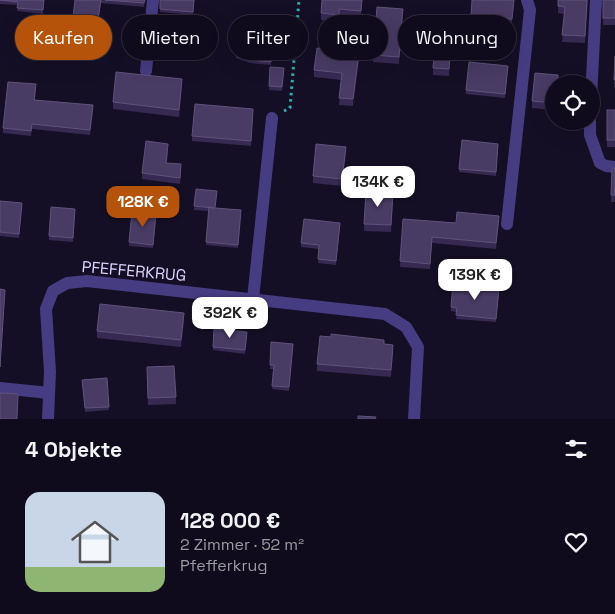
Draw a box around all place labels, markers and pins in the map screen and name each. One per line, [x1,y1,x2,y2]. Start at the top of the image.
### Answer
pin: 134K € [337,166,419,208]
pin: 128K € [102,186,184,228]
pin: 139K € [434,258,516,301]
pin: 392K € [189,296,271,339]

